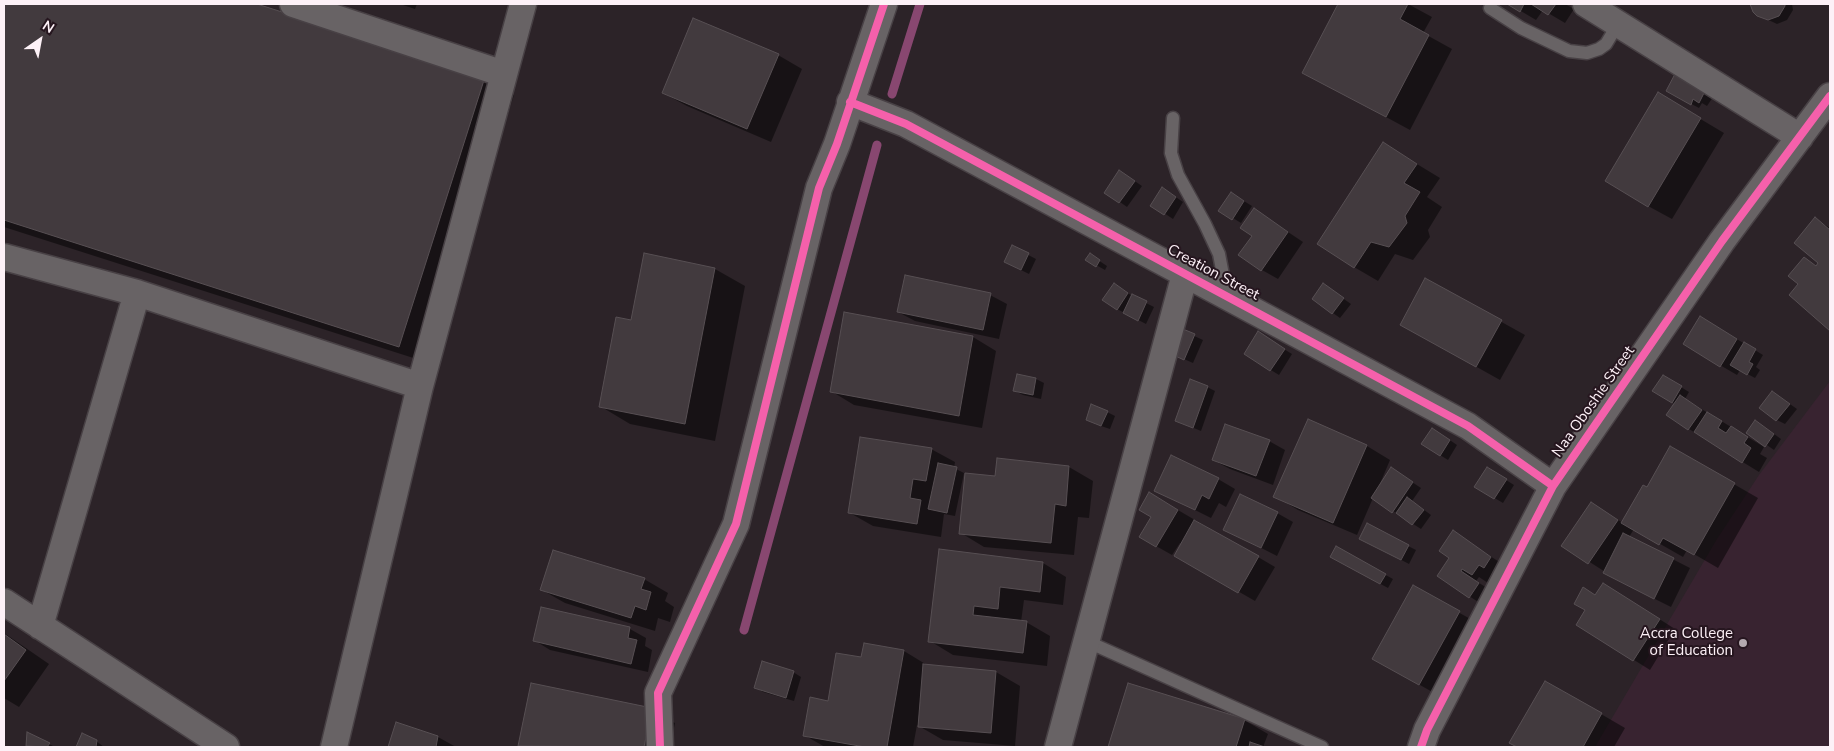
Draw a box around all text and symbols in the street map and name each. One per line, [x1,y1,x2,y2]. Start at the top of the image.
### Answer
north arrow [15,15,65,65]
text: N [39,16,58,38]
street label: Creation Street [1164,241,1262,305]
street label: Naa Oboshie Street [1549,343,1639,461]
place label: Accra College of Education [1640,625,1733,660]
marker: Accra College of Education [1737,637,1749,649]

